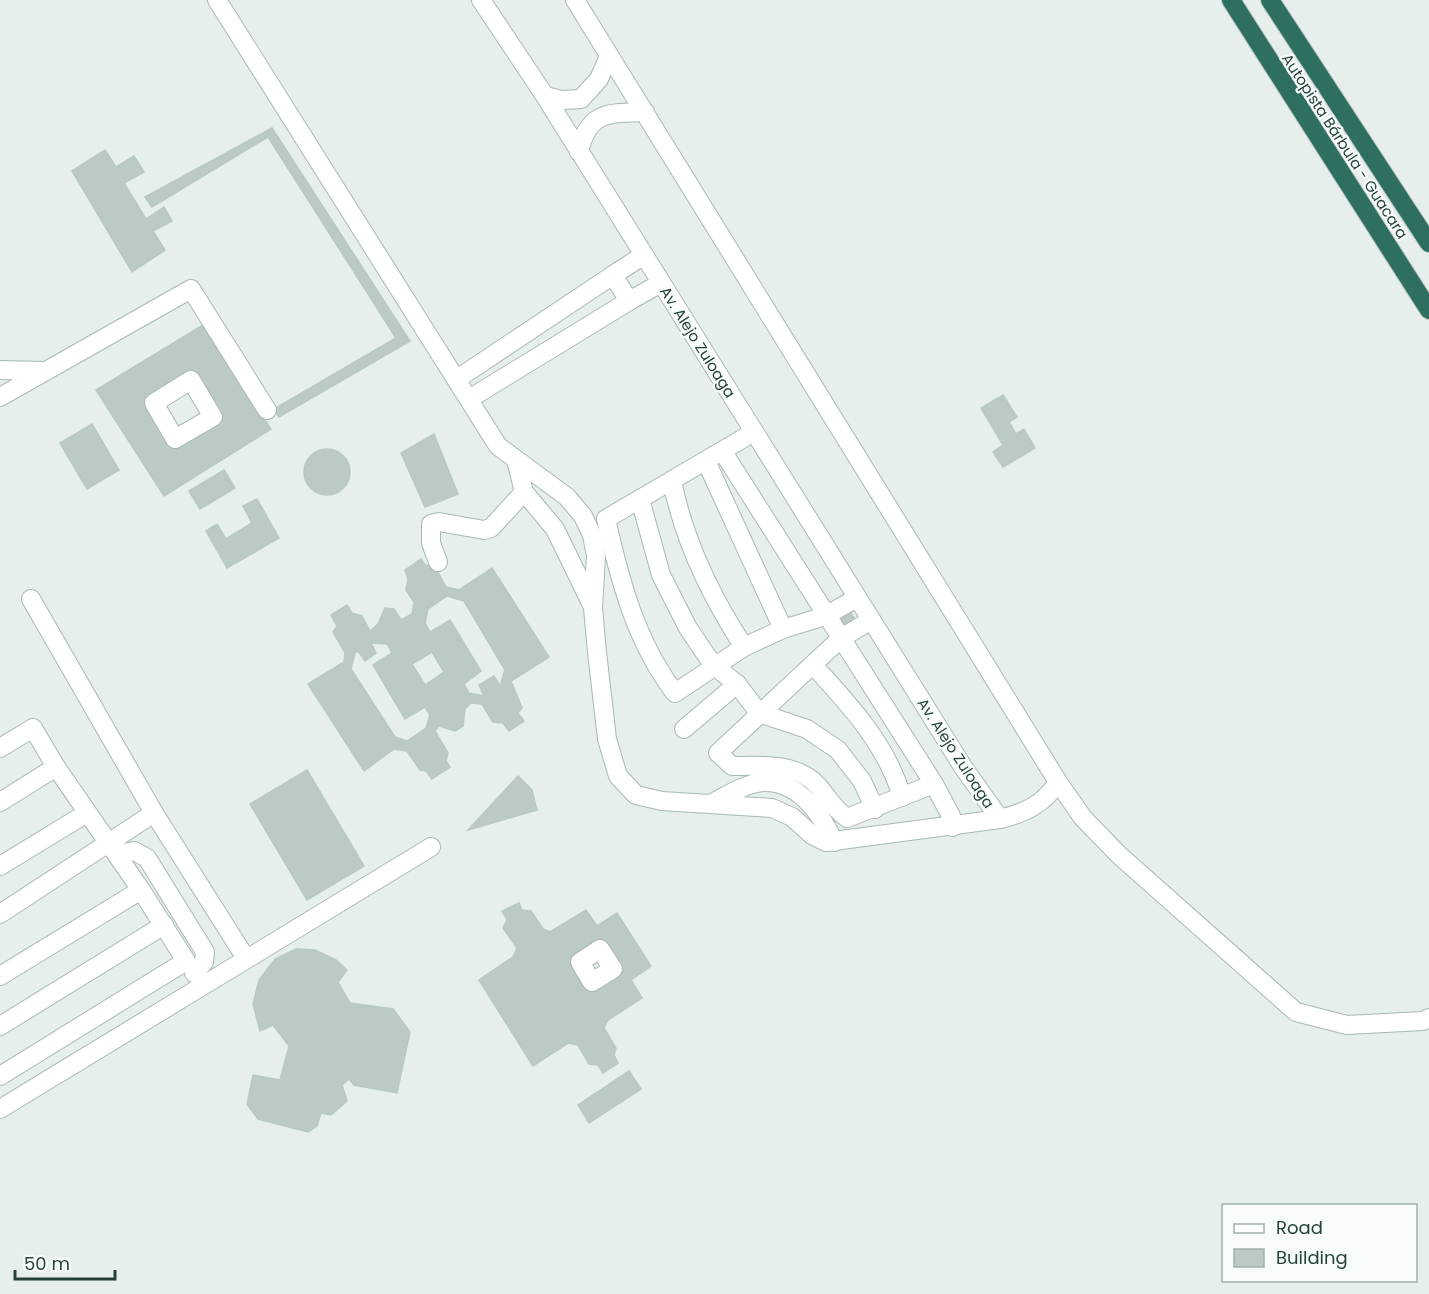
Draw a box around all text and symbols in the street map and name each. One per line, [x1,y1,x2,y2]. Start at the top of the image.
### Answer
street label: Autopista Bárbula - Guacara [1277,49,1413,243]
street label: Av. Alejo Zuloaga [655,282,741,402]
street label: Av. Alejo Zuloaga [912,694,1000,812]
legend [1222,1204,1417,1282]
text: Road [1276,1215,1323,1240]
scale bar [15,1243,116,1281]
text: Building [1276,1245,1348,1270]
text: 50 m [24,1251,70,1276]

